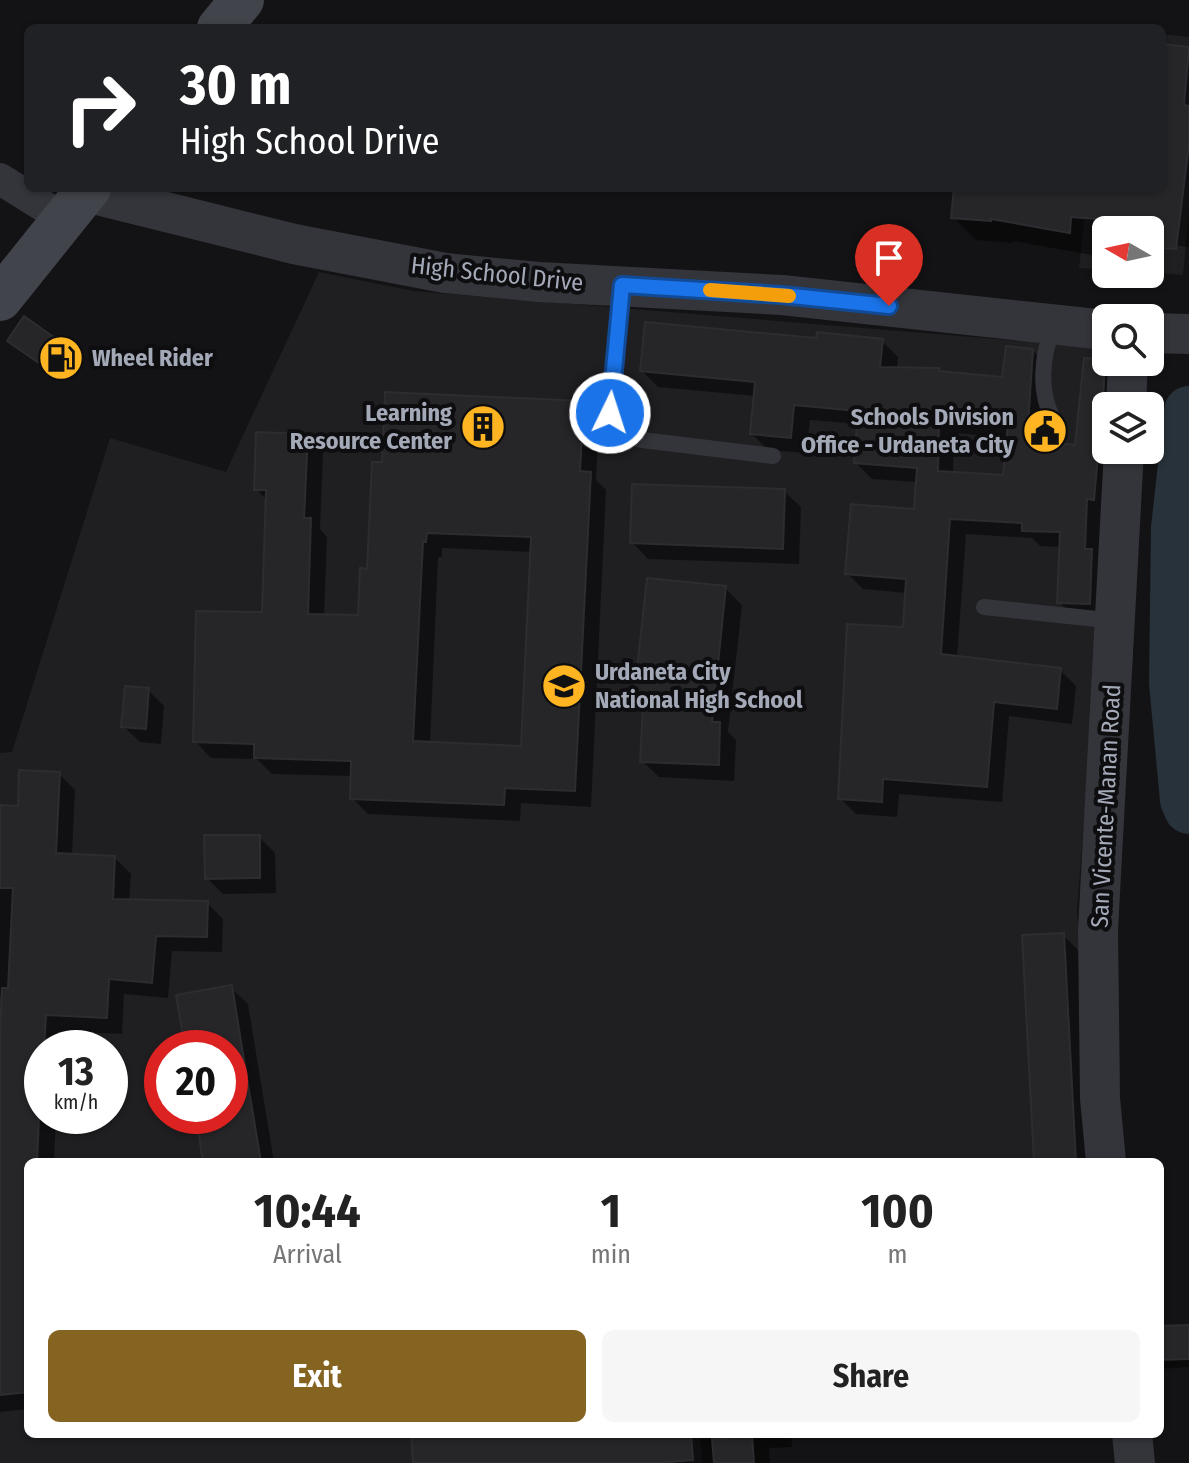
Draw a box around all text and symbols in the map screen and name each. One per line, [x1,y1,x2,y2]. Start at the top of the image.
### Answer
text: 30 m [180,52,291,119]
icon: right [48,56,152,160]
text: High School Drive [180,120,440,164]
north arrow [1092,216,1164,288]
map controls [1092,216,1164,464]
pin [855,224,923,306]
icon: arrive [867,236,911,280]
street label: High School Drive [410,251,584,297]
button: search [1092,304,1164,376]
fuel station icon: Wheel Rider [37,334,85,382]
place label: Wheel Rider [92,344,213,372]
position arrow [568,371,652,455]
button: layers [1092,392,1164,464]
place label: Learning Resource Center [290,399,452,455]
building icon: Learning Resource Center [459,403,507,451]
place label: Schools Division Office - Urdaneta City [801,403,1015,459]
public building icon: Schools Division Office - Urdaneta City [1021,407,1069,455]
place label: Urdaneta City National High School [595,658,803,714]
school or university icon: Urdaneta City National High School [540,662,588,710]
street label: San Vicente-Manan Road [1086,683,1126,929]
speed limit sign: 20 [144,1030,248,1134]
text: 13 [58,1048,94,1096]
text: km/h [54,1090,98,1114]
text: 10:44 [254,1182,361,1240]
text: 1 [601,1182,621,1240]
text: 100 [861,1182,934,1240]
text: Arrival [273,1239,342,1270]
text: min [591,1239,631,1270]
text: m [888,1239,908,1270]
button: Exit [48,1330,586,1422]
button: Share [602,1330,1140,1422]

